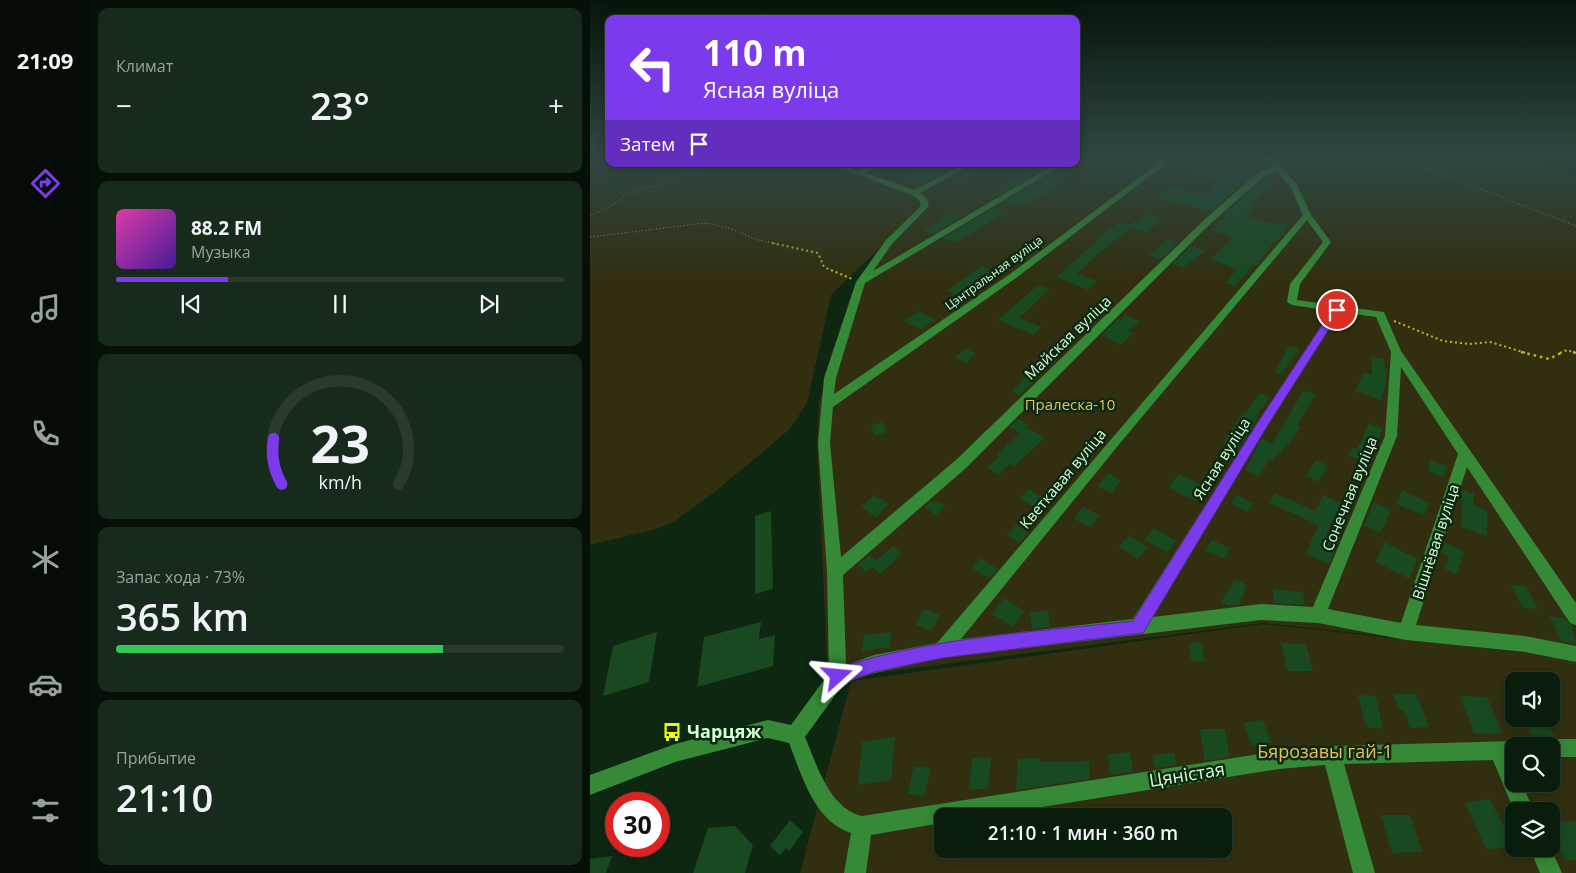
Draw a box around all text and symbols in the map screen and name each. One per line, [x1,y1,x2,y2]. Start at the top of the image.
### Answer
text: 110 m [703,29,807,76]
icon: left [620,35,685,100]
text: 21:09 [17,45,73,75]
text: Климат [116,55,173,77]
text: Ясная вуліца [703,74,839,104]
text: 23° [310,79,370,131]
text: − [116,86,132,124]
text: + [548,86,564,124]
icon: arrive [685,130,713,158]
text: Затем [620,131,675,157]
icon: directions [28,166,63,201]
text: 88.2 FM [191,215,262,241]
street label: Цэнтральная вуліца [941,231,1046,314]
text: Музыка [191,241,251,263]
pin [1316,289,1358,331]
icon: previous [177,290,205,318]
icon: pause [326,290,354,318]
icon: next [475,290,503,318]
icon: music [28,291,63,326]
street label: Майская вуліца [1020,291,1115,384]
icon: arrive [1323,296,1351,324]
park label: Пралеска-10 [1025,394,1115,414]
text: 23 [310,407,370,478]
street label: Ясная вуліца [1188,414,1254,503]
icon: phone [28,416,63,451]
street label: Кветкавая вуліца [1014,424,1110,533]
street label: Сонечная вуліца [1317,433,1381,554]
text: km/h [318,470,362,494]
street label: Вішнёвая вуліца [1407,481,1463,602]
icon: climate [28,542,63,577]
text: Запас хода · 73% [116,566,245,588]
text: 365 km [116,590,249,642]
position arrow [811,649,863,701]
icon: car [28,667,63,702]
map controls [1505,672,1560,857]
button: sound [1505,672,1560,727]
place label: Чарцяж [687,719,761,743]
bus stop icon: Чарцяж [661,721,683,743]
button: search [1505,737,1560,792]
park label: Бярозавы гай-1 [1257,739,1393,763]
text: Прибытие [116,747,196,769]
street label: Цяністая [1147,756,1226,792]
text: 21:10 [116,771,213,823]
speed limit sign: 30 [605,792,670,857]
icon: filters [28,793,63,828]
button: layers [1505,802,1560,857]
text: 21:10 · 1 мин · 360 m [988,820,1178,846]

